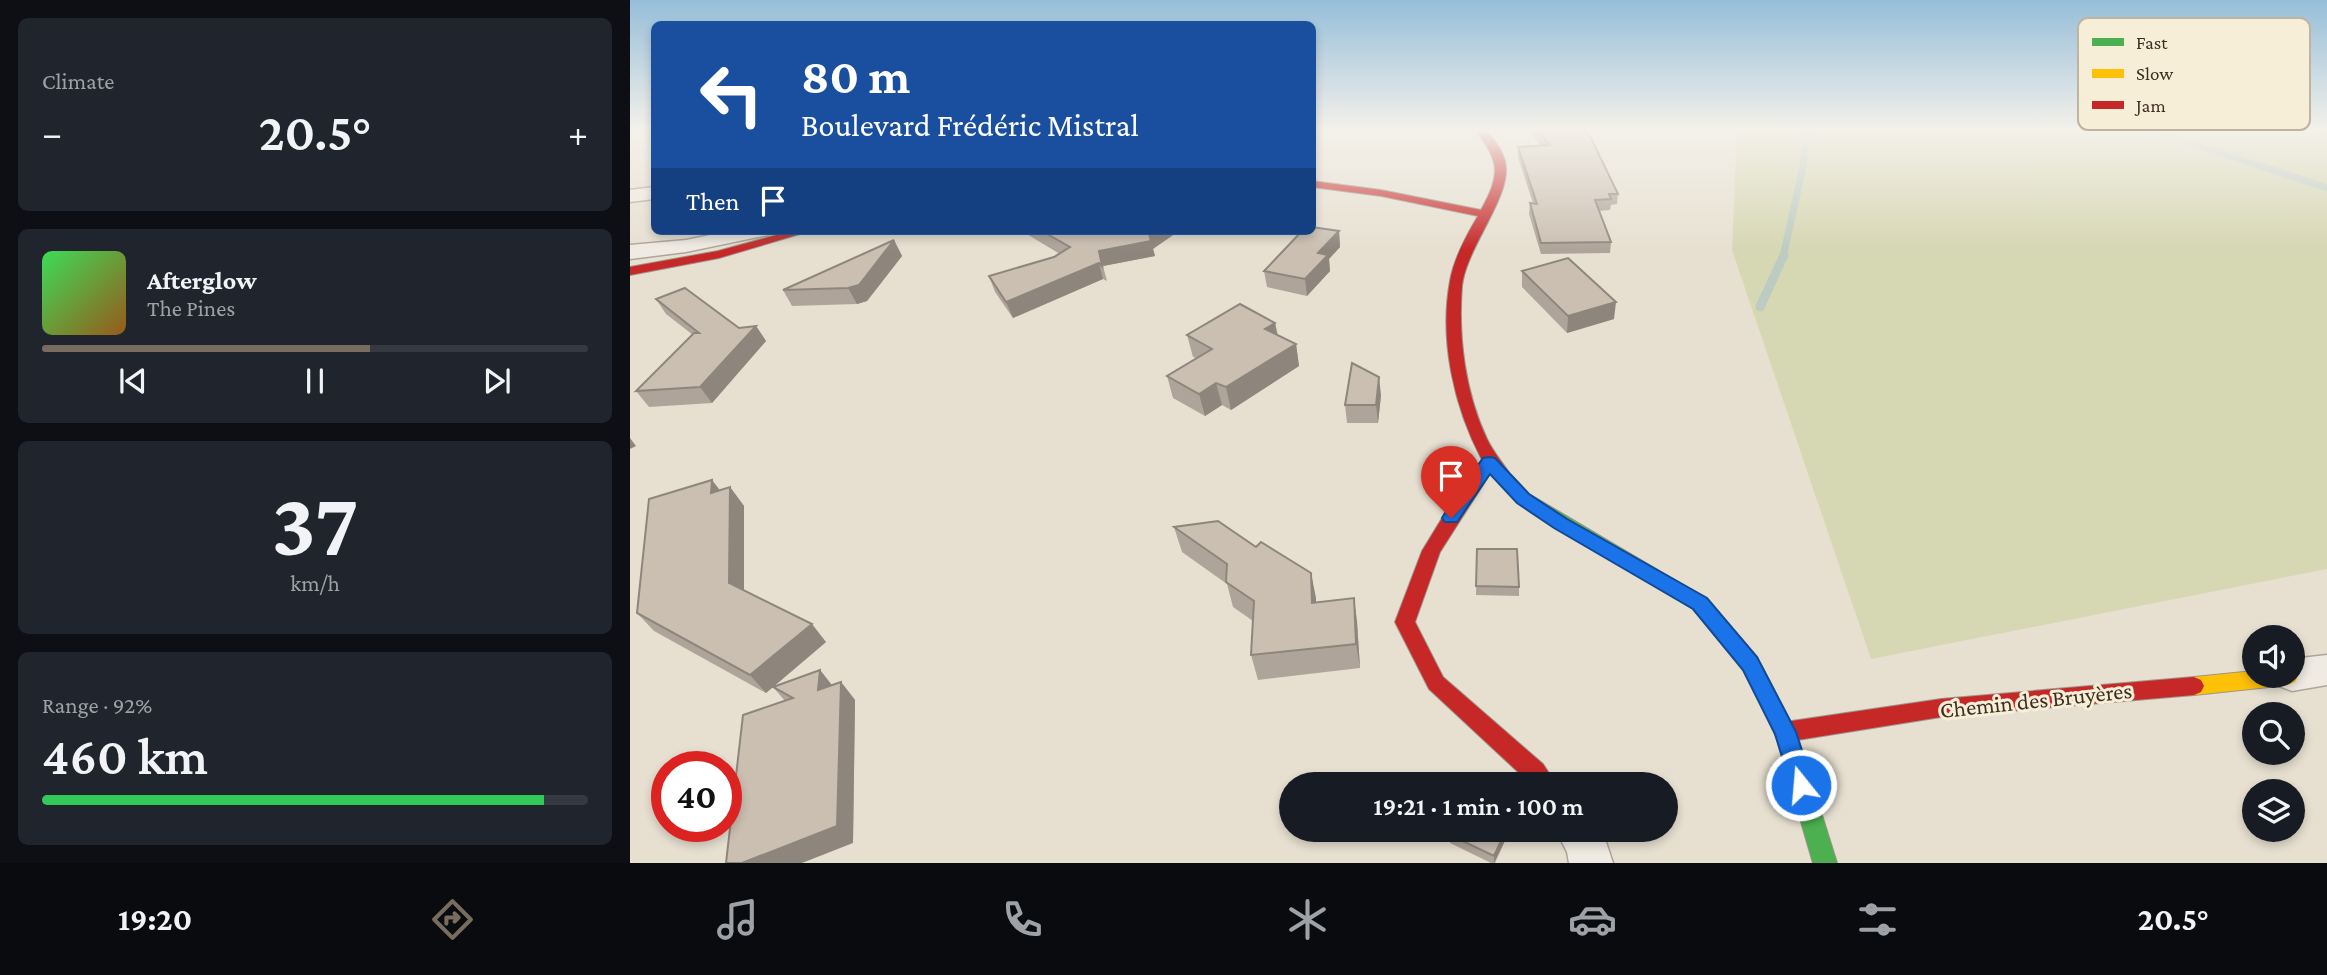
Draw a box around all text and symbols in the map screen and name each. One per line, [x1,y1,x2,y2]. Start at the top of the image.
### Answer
legend [2078,18,2310,130]
text: Fast [2136,32,2168,53]
icon: left [686,49,777,140]
text: 80 m [801,49,910,104]
text: Slow [2136,63,2173,84]
text: Climate [42,68,114,94]
text: Jam [2134,95,2166,116]
text: 20.5° [259,103,371,161]
text: Boulevard Frédéric Mistral [801,107,1139,143]
text: − [42,112,62,154]
text: + [568,112,588,154]
icon: arrive [754,182,792,220]
text: Then [686,187,740,216]
text: Afterglow [147,266,257,295]
text: The Pines [147,295,235,321]
icon: previous [114,362,152,400]
icon: pause [296,362,334,400]
icon: next [478,362,516,400]
pin [1421,446,1481,518]
icon: arrive [1432,457,1470,495]
text: 37 [271,473,359,575]
text: km/h [290,570,340,596]
map controls [2242,625,2305,842]
button: sound [2242,625,2305,688]
street label: Chemin des Bruyères [1939,677,2133,723]
text: Range · 92% [42,692,152,718]
button: search [2242,702,2305,765]
text: 460 km [42,727,208,785]
position arrow [1764,748,1838,822]
speed limit sign: 40 [651,751,742,842]
button: layers [2242,779,2305,842]
text: 19:21 · 1 min · 100 m [1373,792,1584,821]
icon: directions [428,895,477,944]
icon: music [713,895,762,944]
icon: phone [998,895,1047,944]
icon: climate [1283,895,1332,944]
icon: car [1568,895,1617,944]
icon: filters [1853,895,1902,944]
text: 19:20 [118,901,192,937]
text: 20.5° [2138,901,2209,937]

